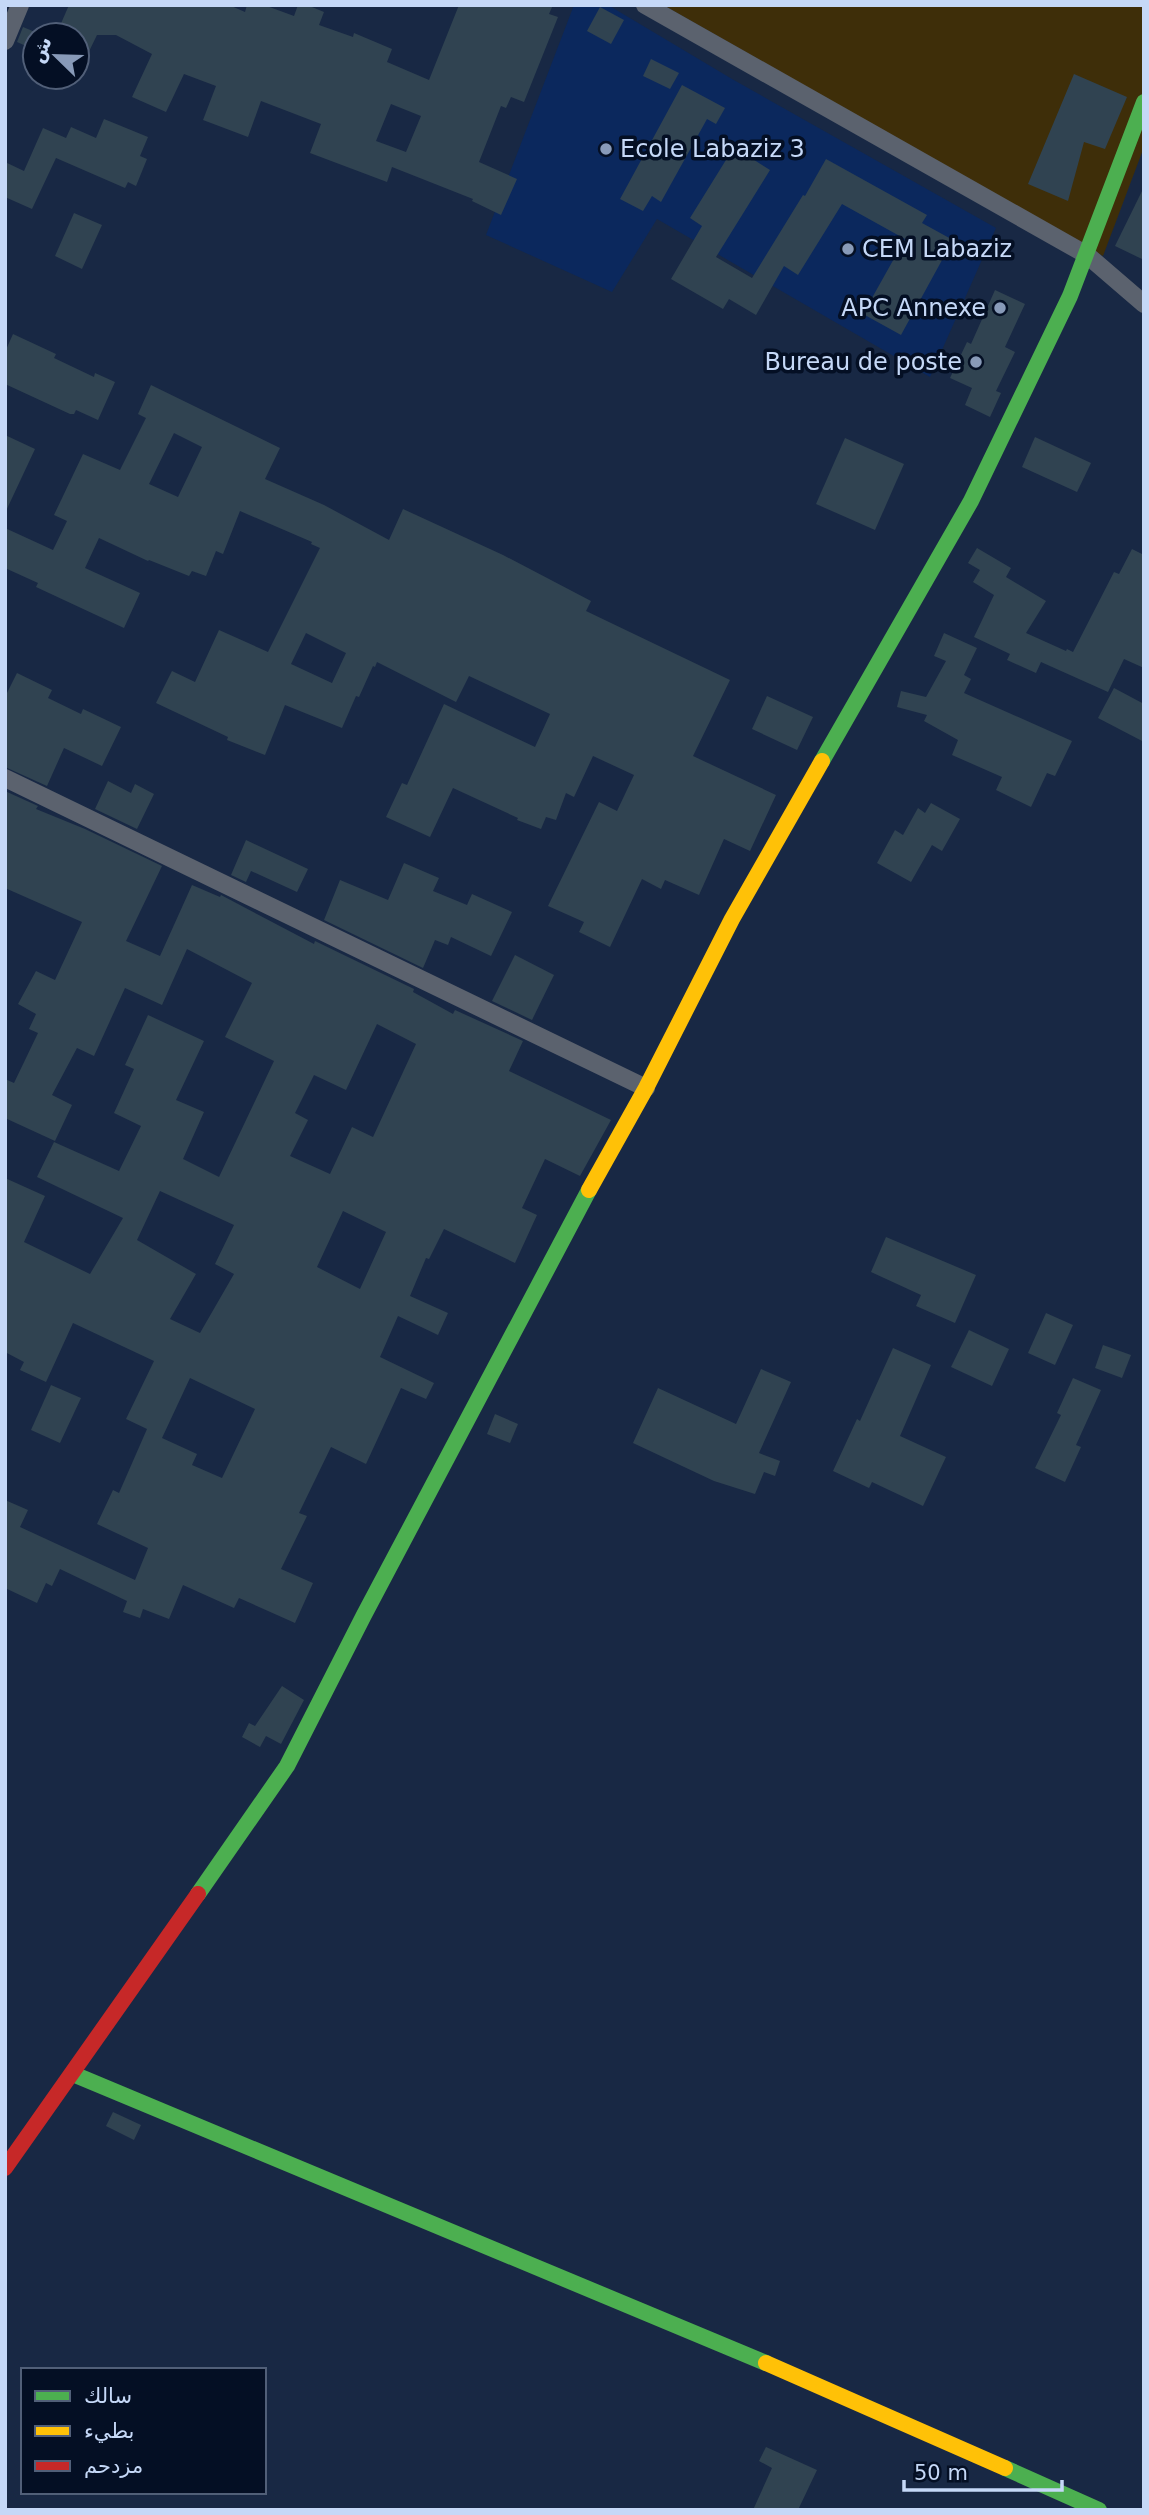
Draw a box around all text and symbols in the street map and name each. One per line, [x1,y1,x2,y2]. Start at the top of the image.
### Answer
north arrow [21,21,91,91]
text: ش [25,33,57,66]
place label: Ecole Labaziz 3 [620,135,805,163]
marker: Ecole Labaziz 3 [598,141,614,157]
place label: CEM Labaziz [862,235,1012,263]
marker: CEM Labaziz [840,241,856,257]
place label: APC Annexe [841,294,986,322]
marker: APC Annexe [992,300,1008,316]
place label: Bureau de poste [764,348,962,376]
marker: Bureau de poste [968,354,984,370]
legend [21,2368,266,2494]
text: سالك [84,2384,132,2408]
text: بطيء [84,2419,134,2443]
scale bar [904,2448,1062,2492]
text: مزدحم [84,2454,143,2479]
text: 50 m [914,2461,968,2485]

